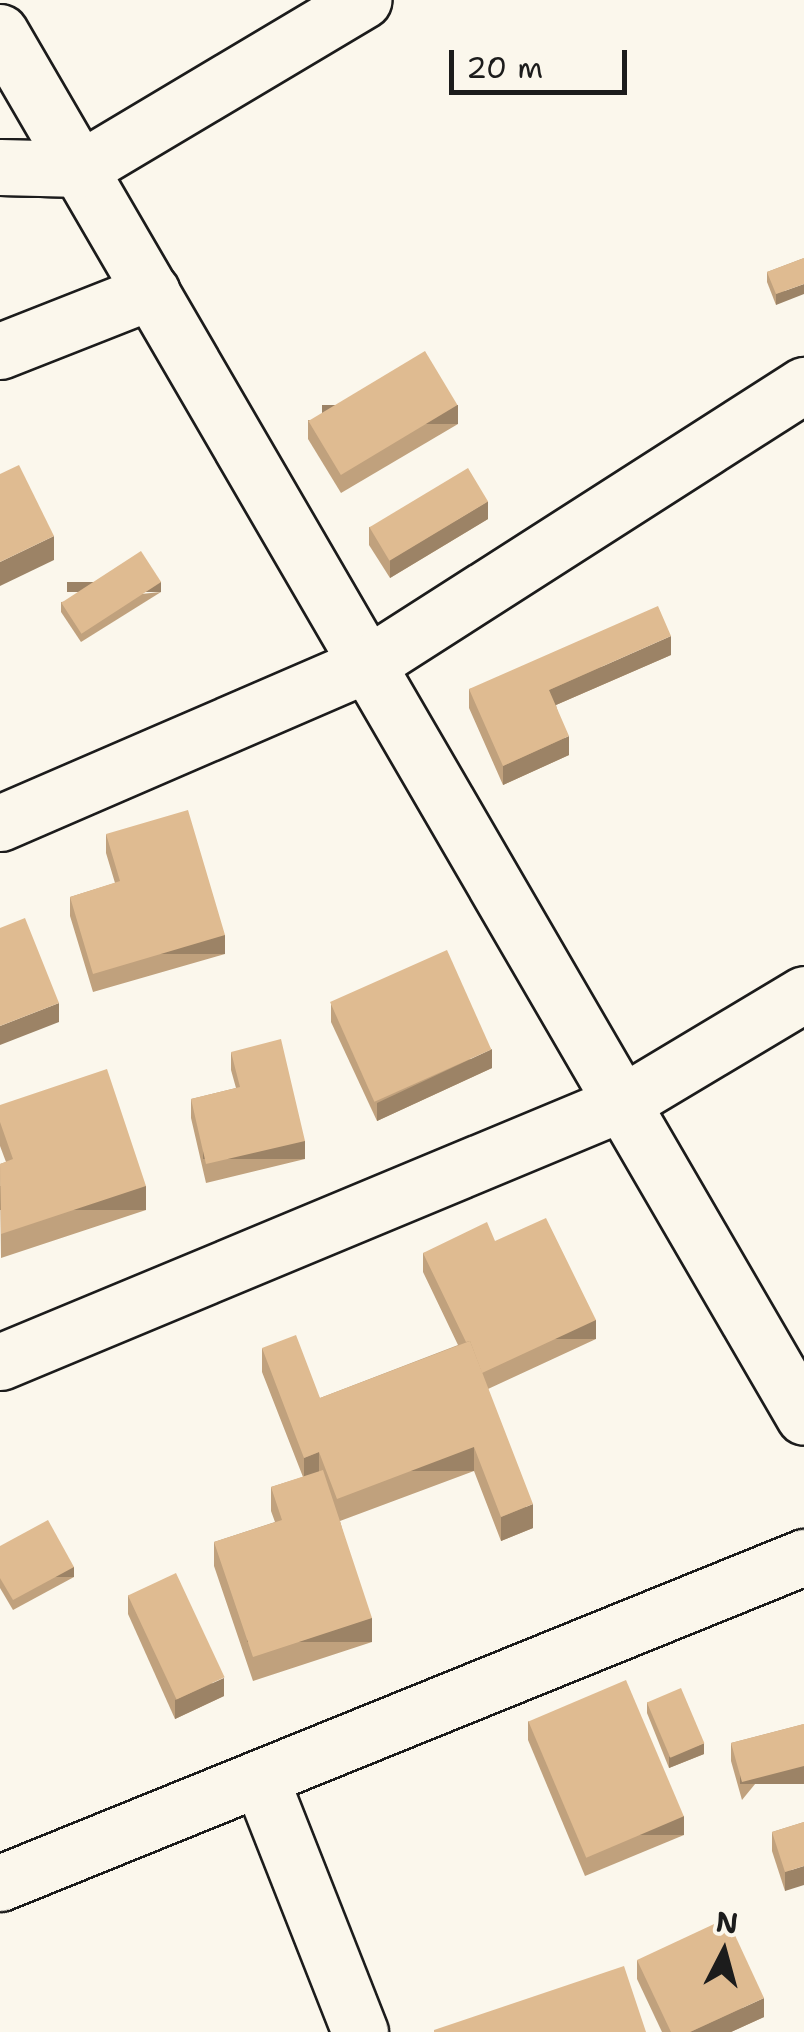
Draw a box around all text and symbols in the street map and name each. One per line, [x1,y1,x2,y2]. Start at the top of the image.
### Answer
scale bar [454,30,632,92]
text: 20 m [466,47,543,88]
north arrow [674,1902,774,2002]
text: N [714,1902,740,1942]

